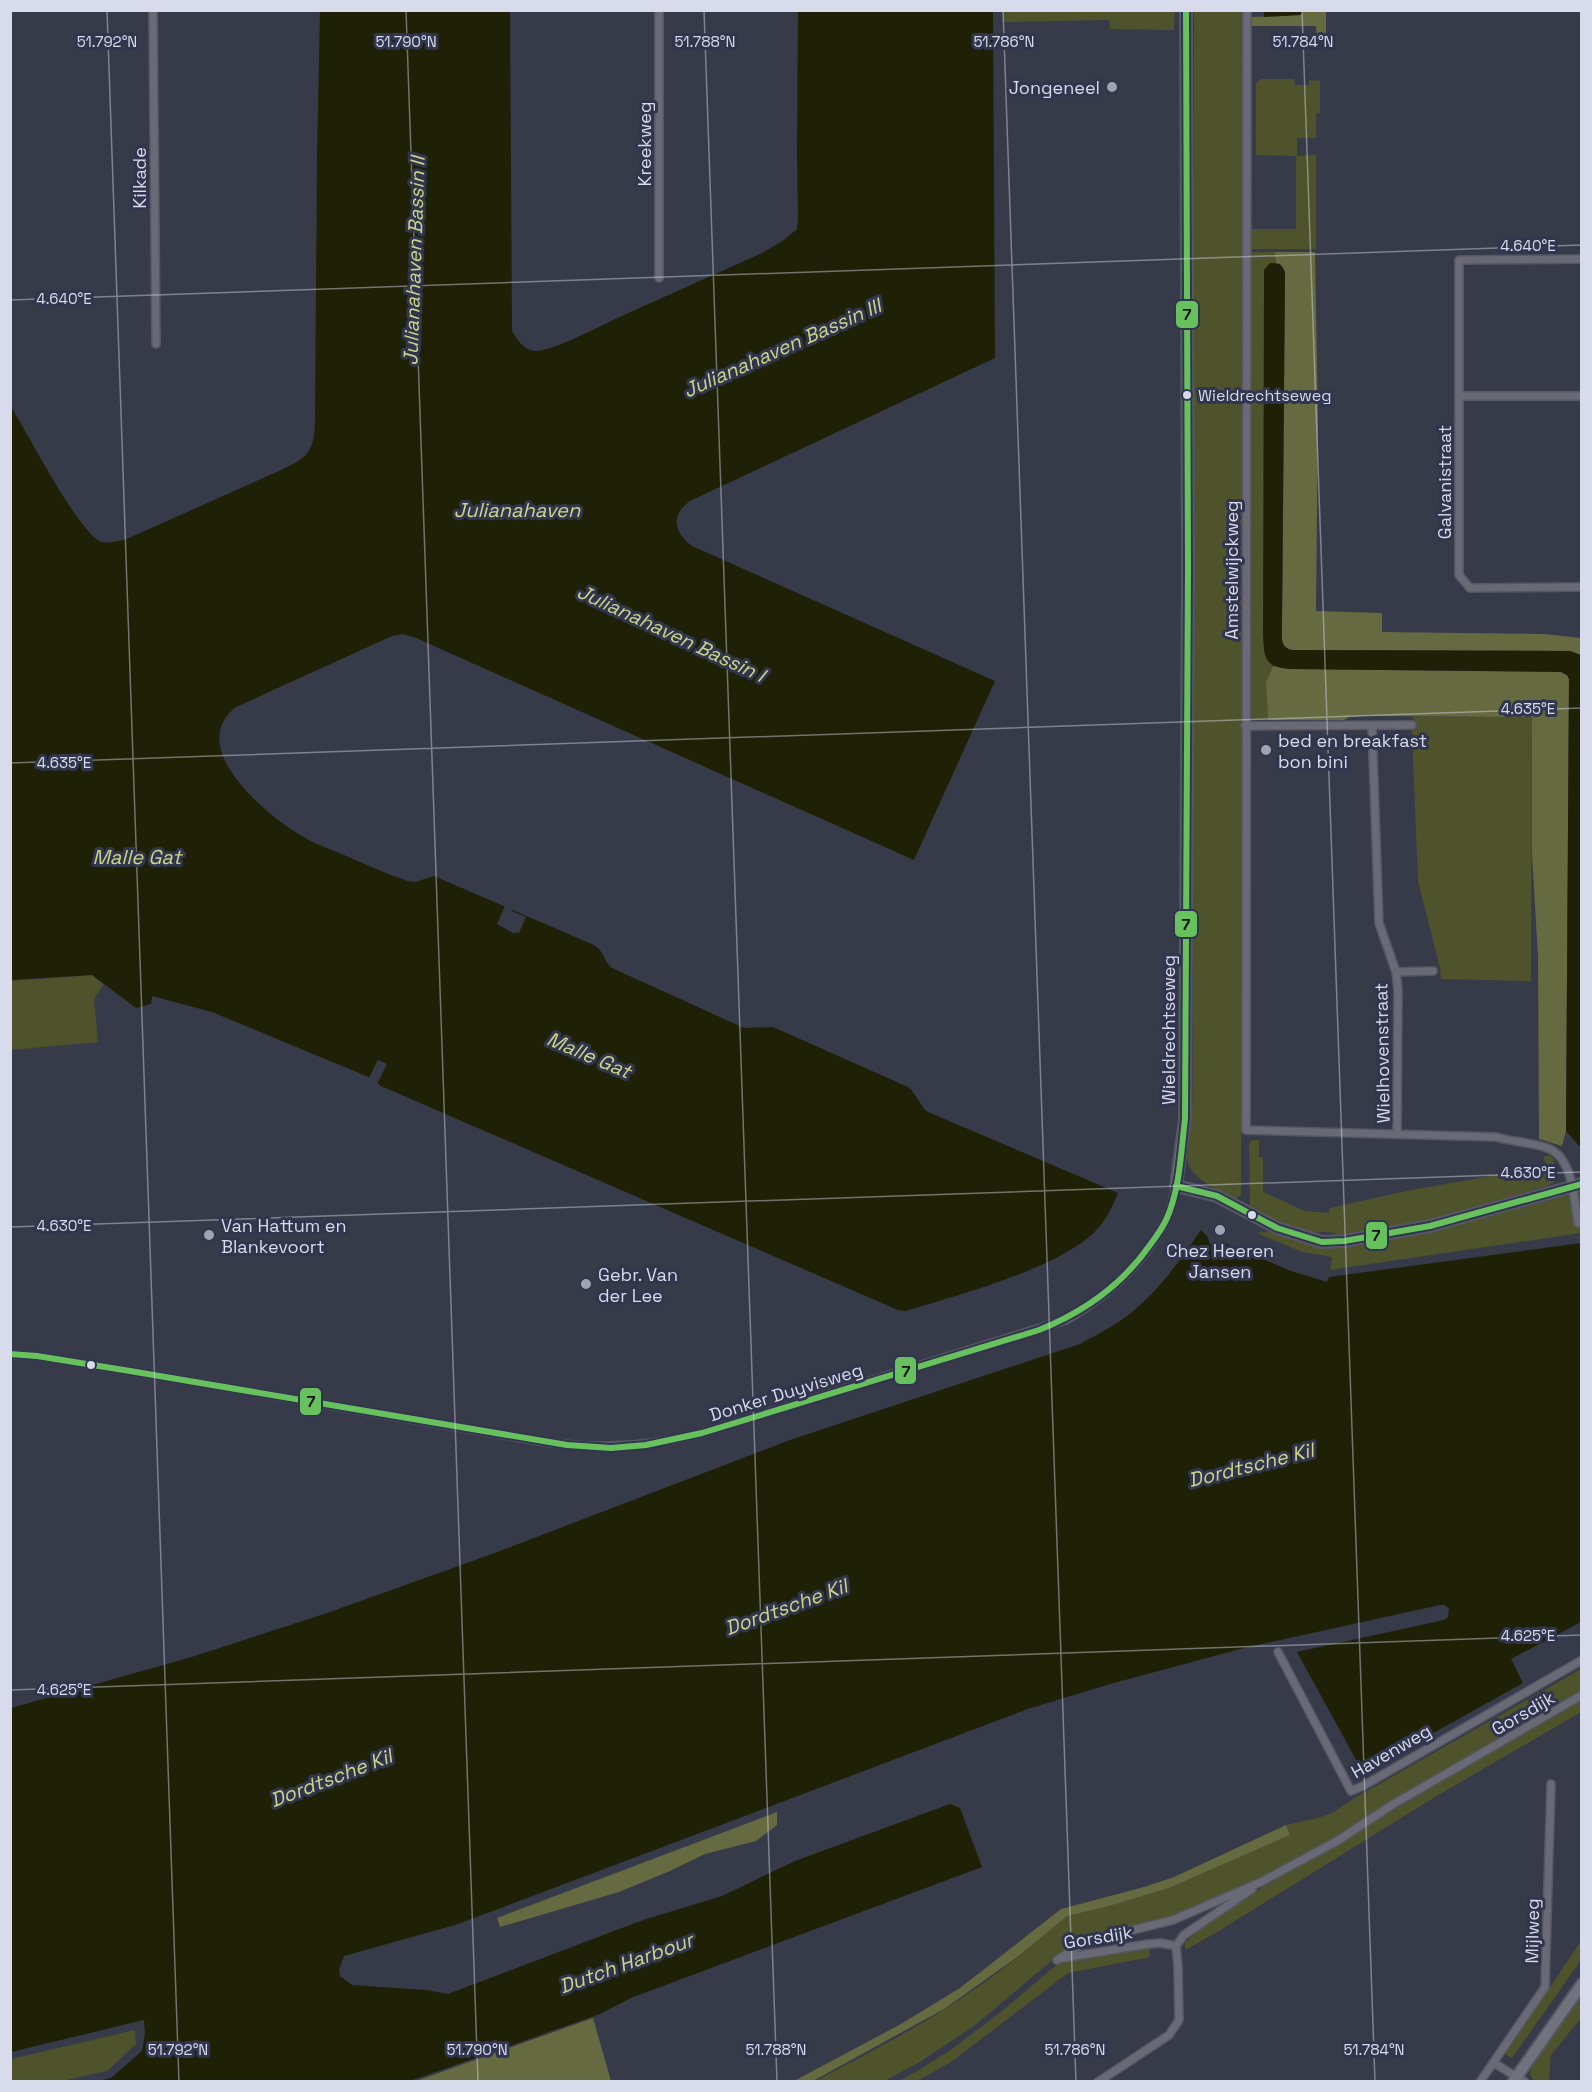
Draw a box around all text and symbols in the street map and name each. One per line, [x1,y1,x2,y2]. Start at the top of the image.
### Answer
text: 51.792°N [77,32,137,51]
text: 51.790°N [375,32,437,51]
text: 51.788°N [674,32,736,51]
text: 51.786°N [974,32,1034,51]
text: 51.784°N [1272,32,1334,51]
place label: Jongeneel [1009,76,1100,99]
marker: Jongeneel [1105,80,1119,94]
street label: Kreekweg [633,102,656,186]
street label: Kilkade [128,147,151,209]
water label: Julianahaven Bassin II [397,154,431,366]
text: 4.640°E [1500,236,1556,255]
text: 4.640°E [36,289,92,308]
water label: Julianahaven Bassin III [679,292,887,403]
line badge: 7 [1175,300,1199,329]
text: 7 [1183,304,1192,325]
place label: Wieldrechtseweg [1198,385,1332,406]
marker: Wieldrechtseweg [1181,389,1193,401]
street label: Galvanistraat [1433,425,1456,539]
water label: Julianahaven [454,497,581,523]
street label: Amstelwijckweg [1220,500,1243,640]
water label: Julianahaven Bassin I [573,578,771,689]
text: 4.635°E [1501,699,1555,718]
place label: bed en breakfast bon bini [1278,729,1427,773]
marker: bed en breakfast bon bini [1259,743,1273,757]
text: 4.635°E [37,753,91,772]
water label: Malle Gat [93,844,183,870]
line badge: 7 [1174,910,1198,938]
text: 7 [1182,914,1191,935]
street label: Wieldrechtseweg [1157,955,1180,1105]
street label: Wielhovenstraat [1369,983,1395,1123]
water label: Malle Gat [543,1026,637,1085]
text: 4.630°E [1500,1163,1556,1182]
unlabelled marker [1246,1209,1258,1221]
place label: Van Hattum en Blankevoort [221,1214,347,1258]
text: 4.630°E [36,1216,92,1235]
line badge: 7 [1365,1221,1388,1250]
marker: Chez Heeren Jansen [1213,1223,1227,1237]
text: 7 [1372,1225,1381,1246]
marker: Van Hattum en Blankevoort [202,1228,216,1242]
place label: Chez Heeren Jansen [1166,1239,1274,1283]
place label: Gebr. Van der Lee [598,1263,678,1307]
marker: Gebr. Van der Lee [579,1277,593,1291]
line badge: 7 [894,1356,917,1385]
street label: Donker Duyvisweg [706,1358,866,1426]
unlabelled marker [85,1359,97,1371]
text: 7 [902,1361,911,1382]
line badge: 7 [299,1387,322,1416]
text: 7 [307,1391,316,1412]
water label: Dordtsche Kil [1185,1436,1319,1493]
water label: Dordtsche Kil [721,1572,853,1641]
text: 4.625°E [1501,1626,1555,1645]
text: 4.625°E [37,1680,91,1699]
street label: Gorsdijk [1487,1686,1559,1740]
street label: Havenweg [1347,1719,1435,1783]
water label: Dordtsche Kil [266,1742,398,1813]
street label: Mijlweg [1520,1898,1544,1964]
street label: Gorsdijk [1062,1920,1134,1954]
water label: Dutch Harbour [555,1926,699,1999]
text: 51.792°N [148,2040,208,2059]
text: 51.790°N [446,2040,508,2059]
text: 51.788°N [745,2040,807,2059]
text: 51.786°N [1045,2040,1105,2059]
text: 51.784°N [1343,2040,1405,2059]

